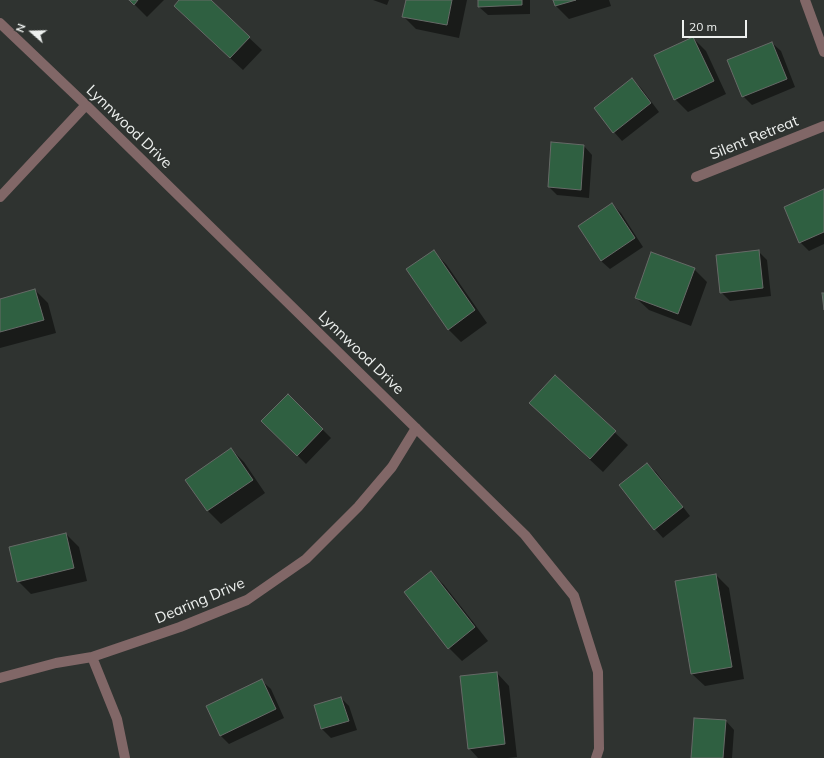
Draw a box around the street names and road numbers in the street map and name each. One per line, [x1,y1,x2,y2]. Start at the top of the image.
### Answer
street label: Lynnwood Drive [82,82,176,172]
street label: Silent Retreat [707,112,801,164]
street label: Lynnwood Drive [314,308,408,398]
street label: Dearing Drive [153,574,247,628]

